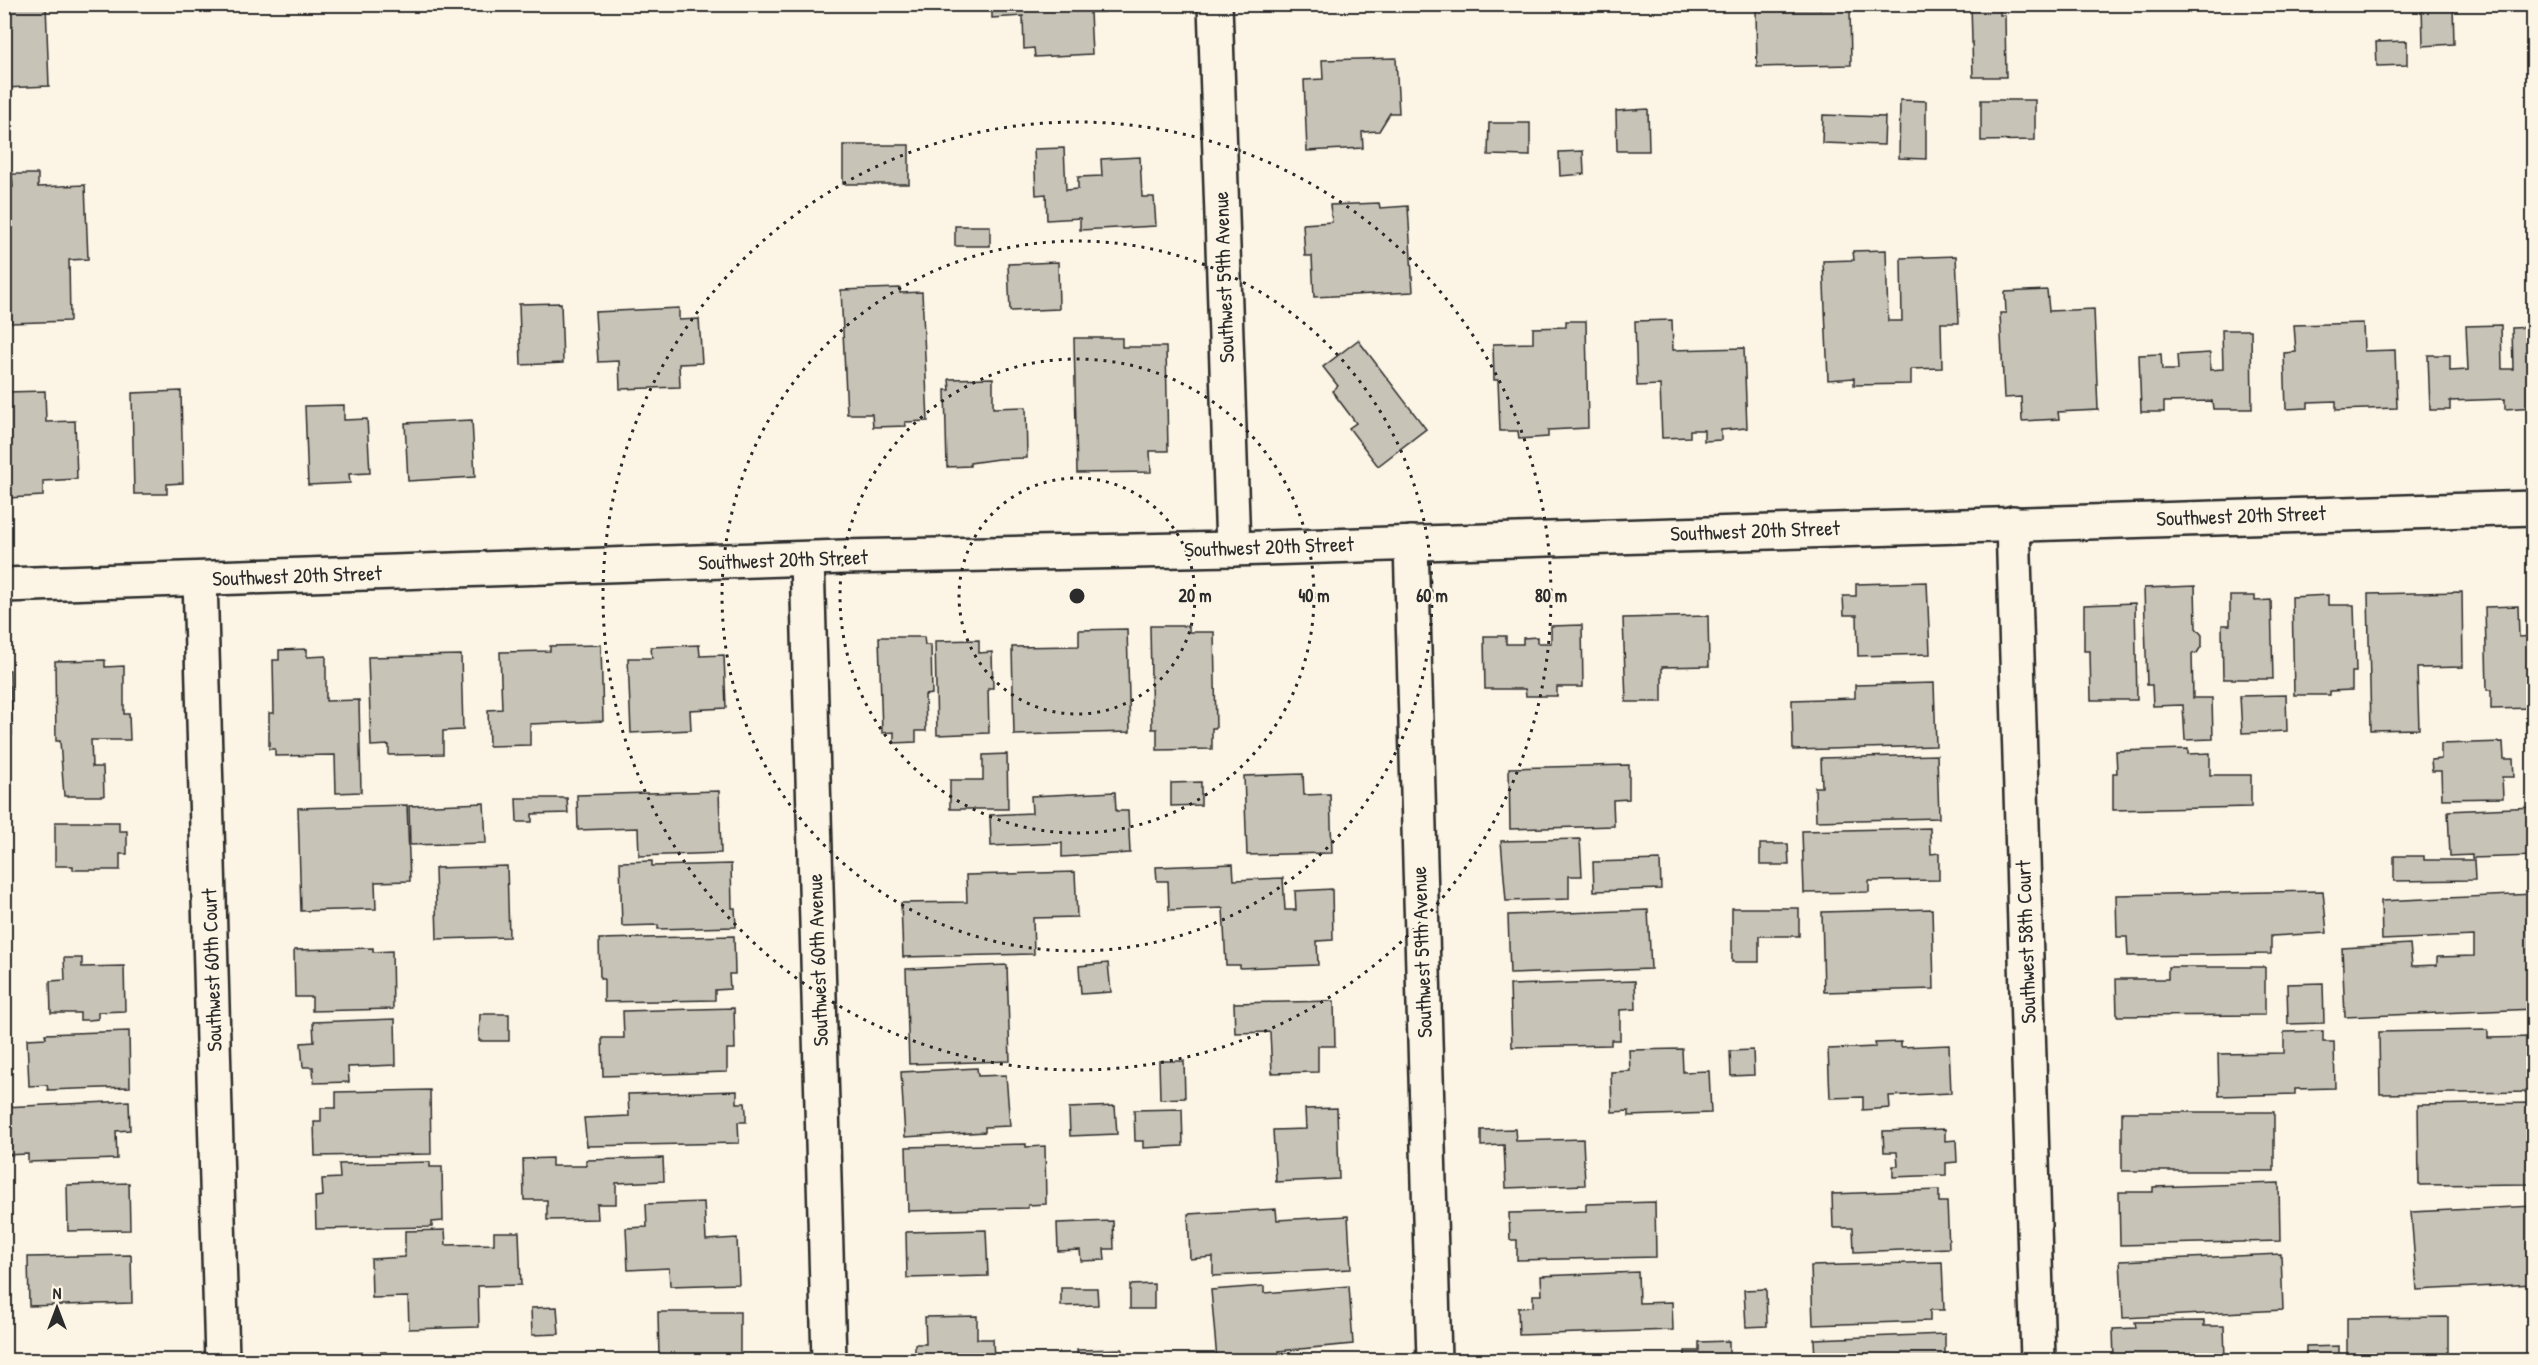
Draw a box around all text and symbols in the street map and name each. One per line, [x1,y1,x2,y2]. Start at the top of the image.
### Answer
street label: Southwest 59th Avenue [1206,191,1241,363]
street label: Southwest 20th Street [2156,498,2327,533]
street label: Southwest 20th Street [1670,513,1841,548]
street label: Southwest 20th Street [1184,529,1355,564]
street label: Southwest 20th Street [698,542,869,577]
street label: Southwest 20th Street [212,558,383,593]
text: 20 m [1179,583,1211,608]
text: 40 m [1298,583,1330,608]
text: 60 m [1416,583,1448,608]
text: 80 m [1535,583,1567,608]
centre of rings [1067,586,1087,606]
street label: Southwest 58th Court [2008,859,2043,1024]
street label: Southwest 59th Avenue [1404,866,1439,1038]
street label: Southwest 60th Avenue [800,873,835,1047]
street label: Southwest 60th Court [194,887,229,1052]
north arrow [27,1278,87,1338]
text: N [53,1282,62,1304]

